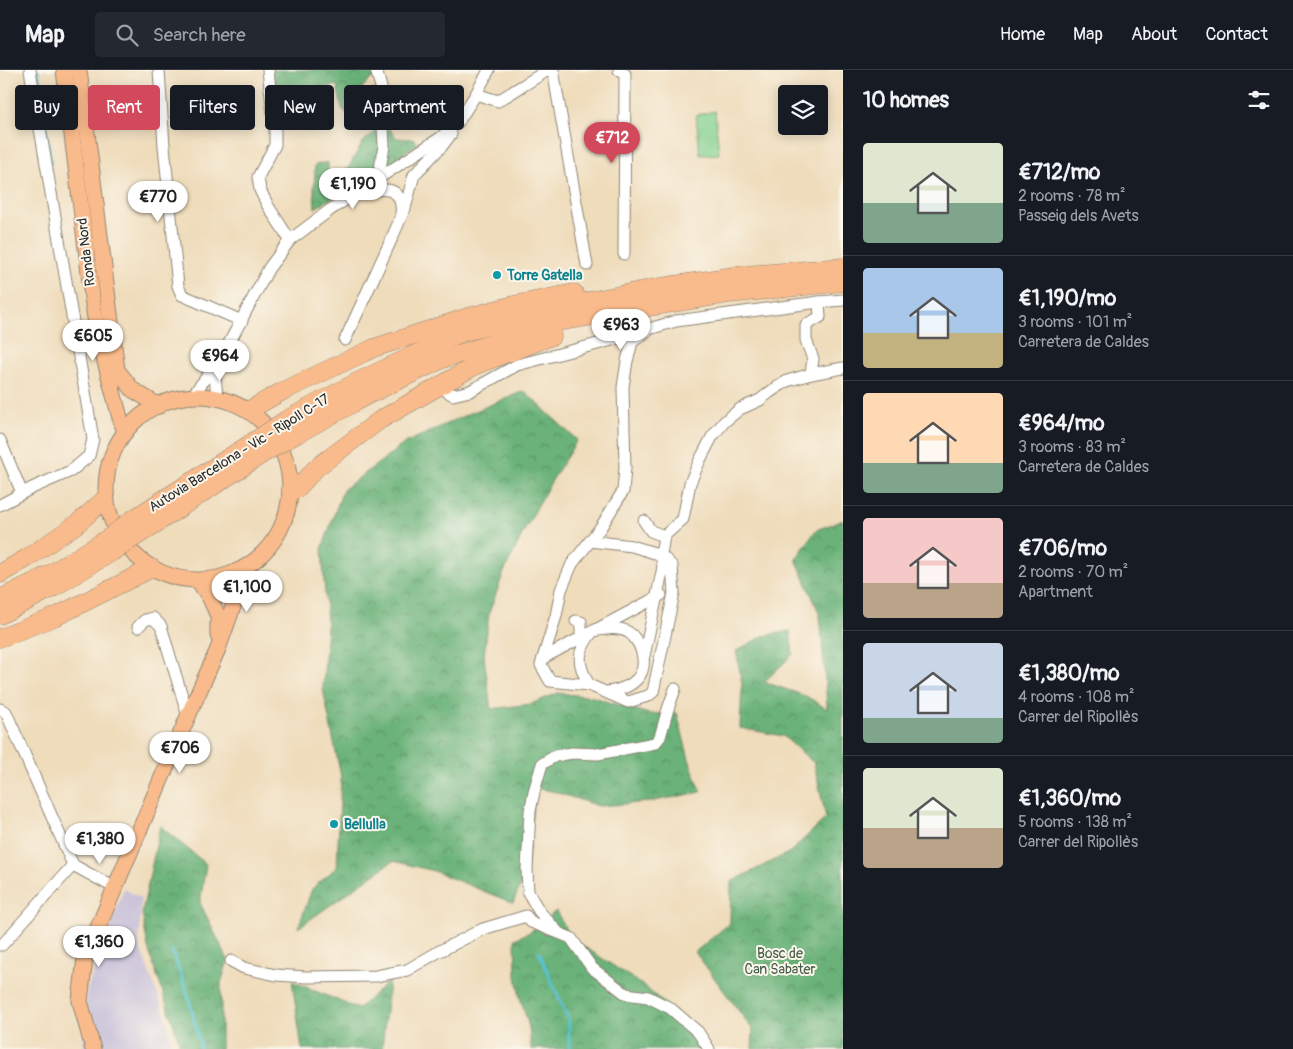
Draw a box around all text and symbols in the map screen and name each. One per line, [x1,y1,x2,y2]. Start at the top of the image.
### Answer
search box [95,12,445,57]
text: Map [25,20,65,49]
icon: search [113,21,141,49]
text: Search here [153,23,246,47]
text: Home [1000,23,1045,46]
text: Map [1073,23,1103,46]
text: About [1131,23,1177,46]
text: Contact [1205,23,1268,46]
chip: Buy [15,85,78,130]
chip: Rent [88,85,160,130]
chip: Filters [170,85,255,130]
chip: New [265,85,334,130]
chip: Apartment [344,85,464,130]
map controls [778,85,828,135]
button: layers [778,85,828,135]
icon: filters [1245,86,1273,114]
text: 10 homes [863,87,949,114]
pin: €712 [582,122,642,164]
text: €712 [595,128,629,148]
text: €712/mo [1018,159,1100,186]
icon: home [903,163,963,223]
pin: €1,190 [312,168,394,210]
text: €1,190 [330,174,376,194]
pin: €770 [128,180,188,223]
text: 2 rooms · 78 m² [1018,186,1125,206]
text: €770 [139,187,177,207]
text: Passeig dels Avets [1018,206,1139,226]
street label: Ronda Nord [73,217,99,287]
place label: Torre Gatella [506,267,583,284]
marker: Torre Gatella [491,269,503,281]
text: €1,190/mo [1018,285,1116,312]
icon: home [903,288,963,348]
pin: €963 [591,308,651,351]
text: 3 rooms · 101 m² [1018,312,1132,332]
text: €963 [602,315,640,335]
pin: €605 [63,320,123,362]
text: €605 [73,326,113,346]
text: Carretera de Caldes [1018,332,1149,352]
pin: €964 [190,340,250,382]
text: €964 [201,346,239,366]
street label: Autovia Barcelona - Vic - Ripoll C-17 [146,390,333,516]
text: €964/mo [1018,410,1105,437]
icon: home [903,413,963,473]
text: 3 rooms · 83 m² [1018,437,1126,457]
text: Carretera de Caldes [1018,457,1149,477]
text: €706/mo [1018,535,1107,562]
icon: home [903,538,963,598]
text: 2 rooms · 70 m² [1018,562,1128,582]
pin: €1,100 [206,570,288,613]
text: €1,100 [223,577,272,597]
text: Apartment [1018,582,1093,602]
text: €1,380/mo [1018,660,1120,687]
icon: home [903,663,963,723]
text: 4 rooms · 108 m² [1018,687,1135,707]
text: Carrer del Ripollès [1018,707,1138,727]
pin: €706 [150,732,210,774]
text: €706 [160,738,200,758]
text: €1,360/mo [1018,785,1121,812]
icon: home [903,788,963,848]
text: 5 rooms · 138 m² [1018,812,1132,832]
place label: Bellulla [344,816,386,833]
marker: Bellulla [328,818,340,830]
pin: €1,380 [59,822,141,865]
text: €1,380 [76,829,124,849]
text: Carrer del Ripollès [1018,832,1138,852]
pin: €1,360 [58,926,140,968]
text: €1,360 [74,932,124,952]
park label: Bosc de Can Sabater [745,945,815,978]

